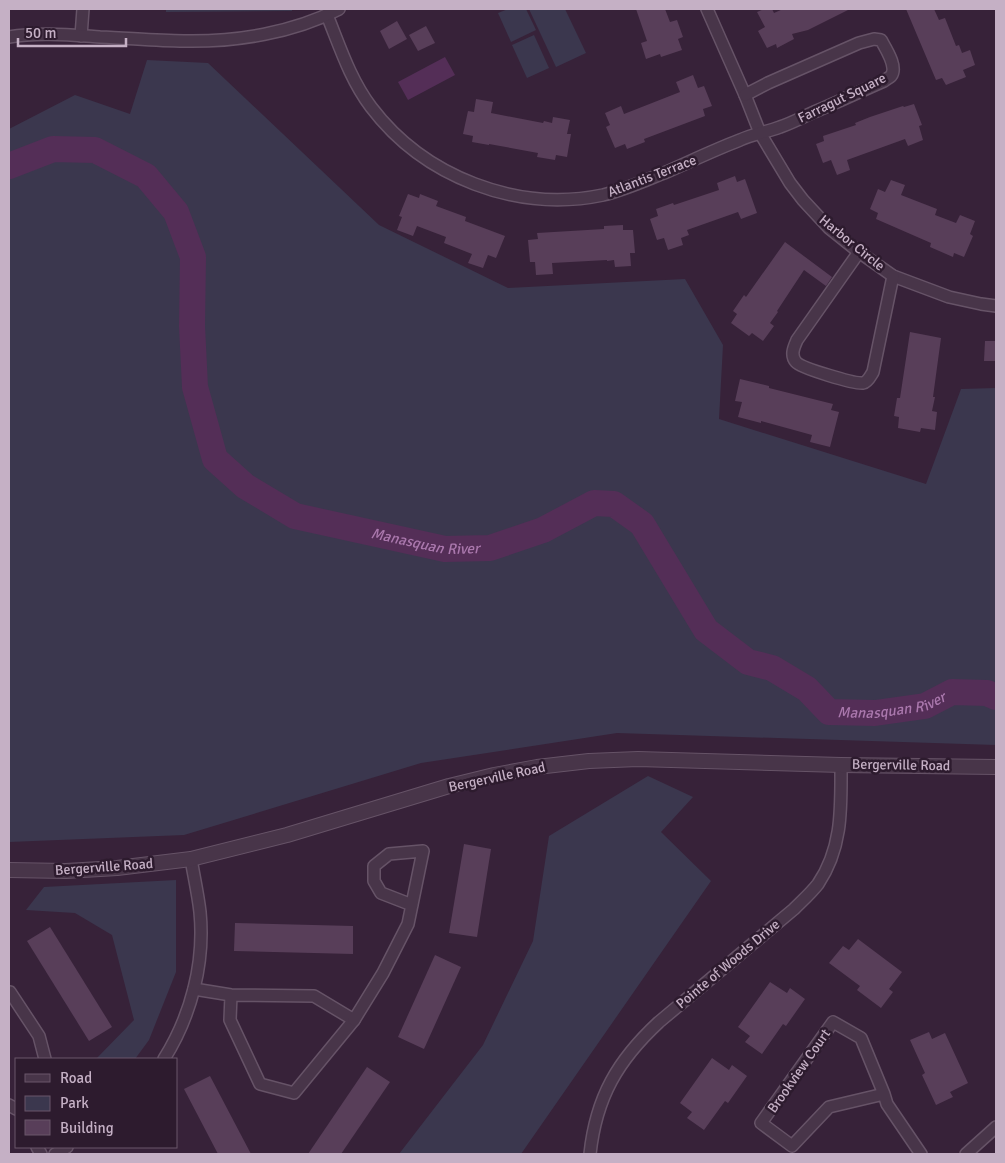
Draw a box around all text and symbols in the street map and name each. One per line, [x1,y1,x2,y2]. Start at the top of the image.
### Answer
scale bar [18,15,125,47]
text: 50 m [25,24,56,42]
street label: Farragut Square [795,69,889,127]
street label: Atlantis Terrace [605,151,699,201]
street label: Harbor Circle [816,211,888,275]
water label: Manasquan River [369,524,482,558]
water label: Manasquan River [837,687,951,722]
street label: Bergerville Road [852,756,950,774]
street label: Bergerville Road [447,758,547,796]
street label: Bergerville Road [54,855,154,879]
street label: Pointe of Woods Drive [673,916,783,1012]
street label: Brookview Court [764,1026,834,1116]
legend [15,1058,178,1148]
text: Road [60,1069,92,1087]
text: Park [60,1094,89,1112]
text: Building [60,1119,114,1137]

